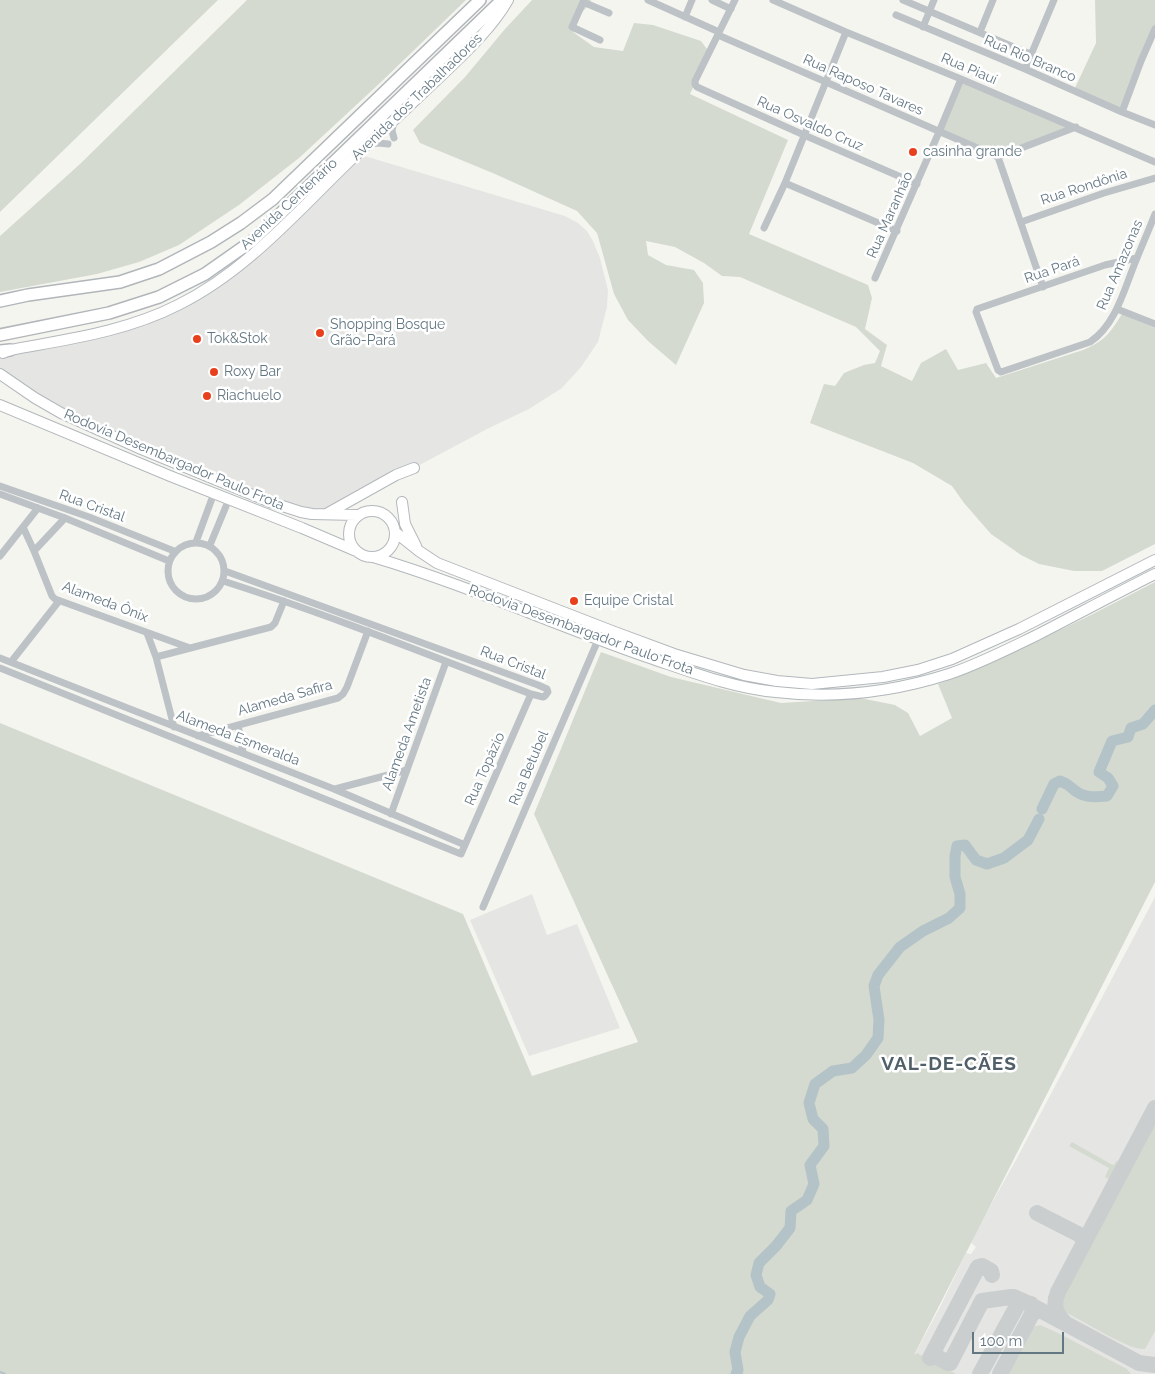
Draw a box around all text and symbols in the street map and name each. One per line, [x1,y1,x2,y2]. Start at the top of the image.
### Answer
street label: Avenida dos Trabalhadores [348,30,486,164]
street label: Rua Rio Branco [981,32,1079,86]
street label: Rua Piauí [938,50,1000,88]
street label: Rua Raposo Tavares [800,51,926,119]
street label: Rua Osvaldo Cruz [754,93,866,155]
place label: casinha grande [923,144,1022,160]
marker: casinha grande [907,146,919,158]
street label: Avenida Centenário [237,155,341,253]
street label: Rua Rondônia [1039,165,1129,209]
street label: Rua Maranhão [863,169,917,261]
street label: Rua Amazonas [1093,217,1147,313]
street label: Rua Pará [1022,253,1082,287]
place label: Shopping Bosque Grão-Pará [330,317,445,350]
marker: Shopping Bosque Grão-Pará [314,327,326,339]
place label: Tok&Stok [207,331,268,347]
marker: Tok&Stok [191,333,203,345]
place label: Roxy Bar [224,364,281,380]
marker: Roxy Bar [208,366,220,378]
place label: Riachuelo [217,388,281,404]
marker: Riachuelo [201,390,213,402]
street label: Rodovia Desembargador Paulo Frota [61,406,287,514]
street label: Rua Cristal [57,486,127,526]
street label: Alameda Ônix [60,578,150,626]
street label: Rodovia Desembargador Paulo Frota [466,581,696,679]
place label: Equipe Cristal [584,593,673,609]
marker: Equipe Cristal [568,595,580,607]
street label: Rua Cristal [478,643,548,683]
street label: Alameda Ametista [379,675,435,793]
street label: Alameda Safira [236,676,334,720]
street label: Alameda Esmeralda [174,707,302,769]
street label: Rua Betubel [506,728,552,808]
street label: Rua Topázio [461,730,509,808]
district label: VAL-DE-CÃES [880,1053,1018,1075]
scale bar [975,1322,1068,1354]
text: 100 m [980,1332,1022,1350]

